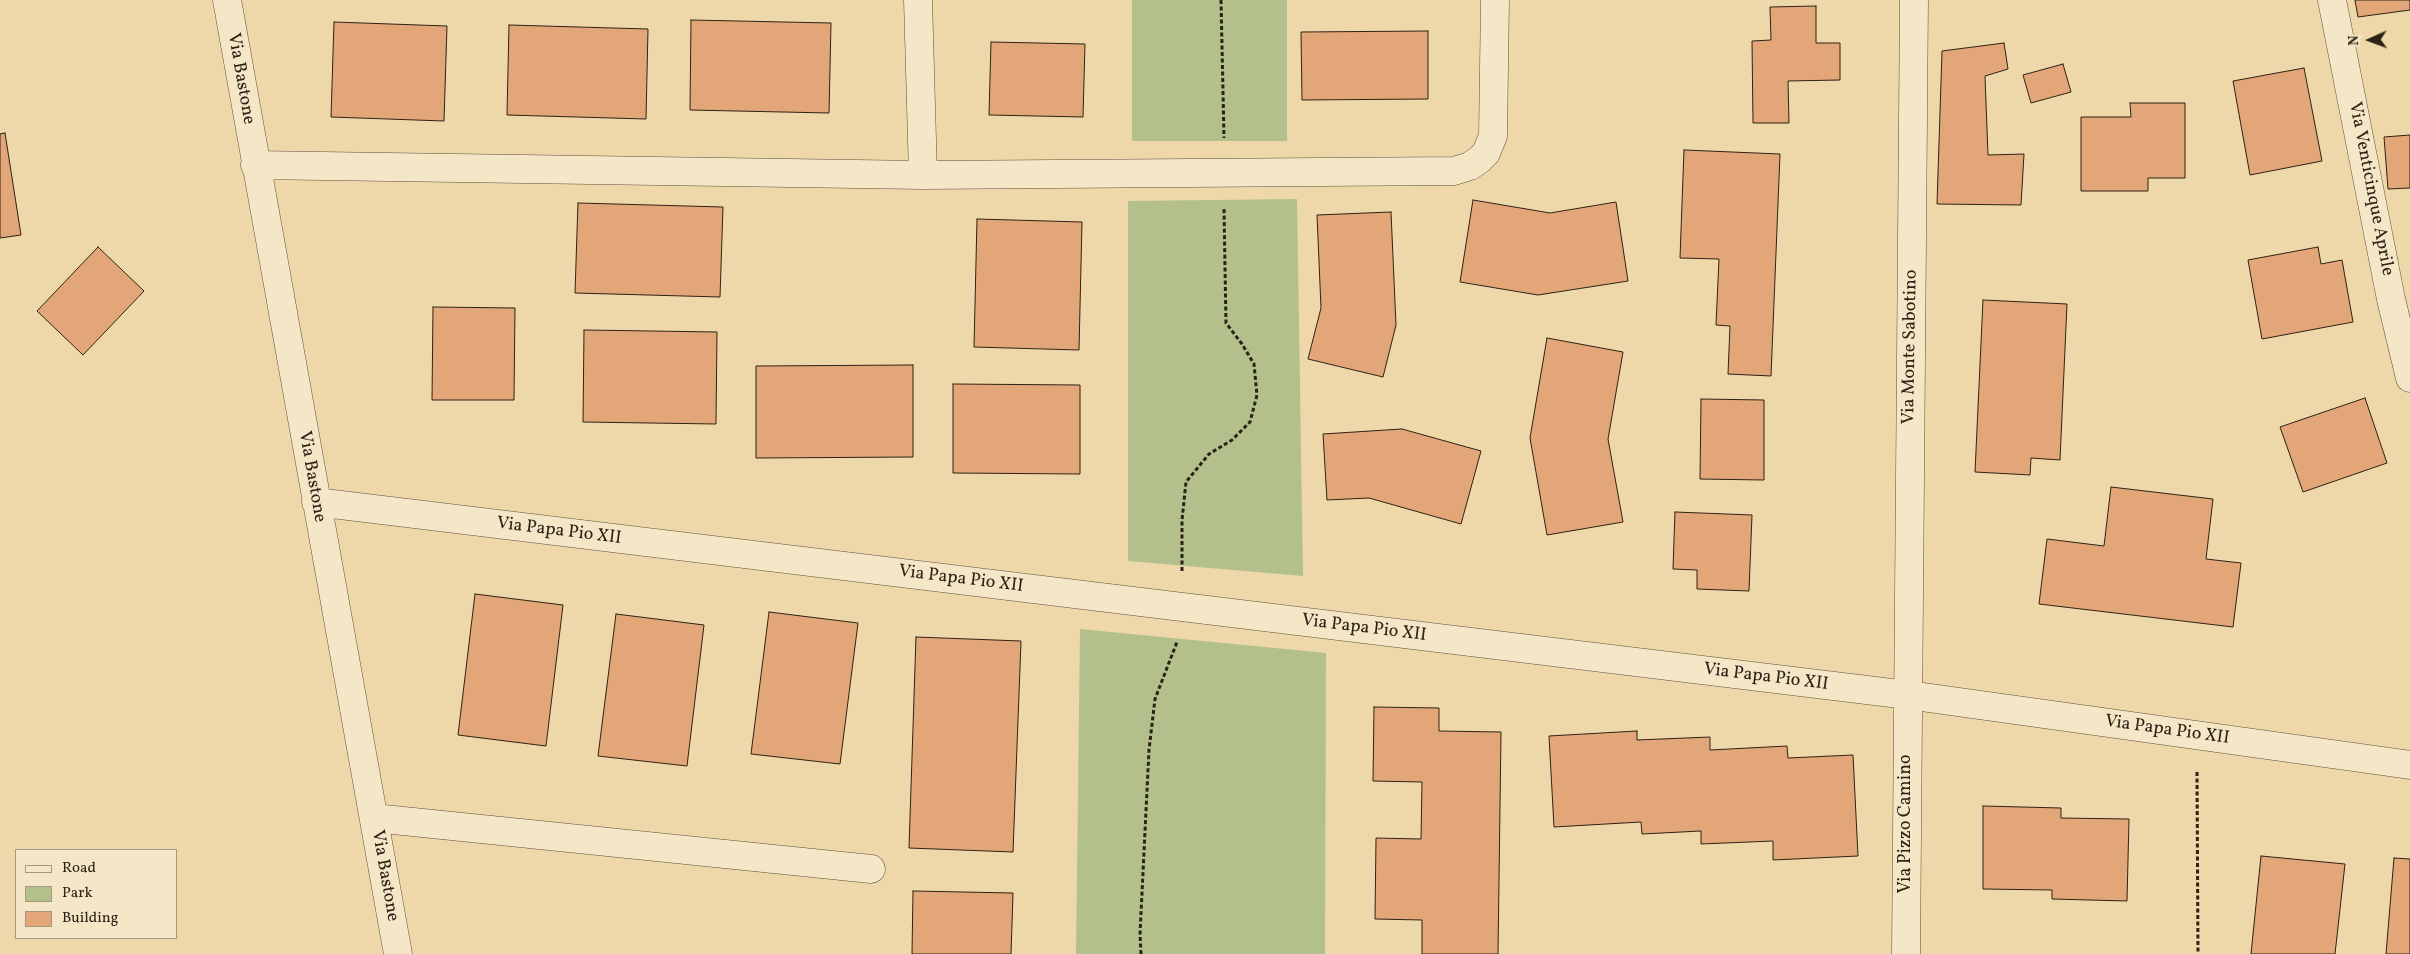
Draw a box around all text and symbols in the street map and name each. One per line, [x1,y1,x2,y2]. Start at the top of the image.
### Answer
north arrow [2345,15,2395,65]
street label: Via Bastone [221,32,259,126]
text: N [2345,35,2364,46]
street label: Via Venticinque Aprile [2343,100,2397,278]
street label: Via Monte Sabotino [1899,269,1923,425]
street label: Via Bastone [292,430,330,524]
street label: Via Papa Pio XII [495,514,623,550]
street label: Via Papa Pio XII [897,562,1025,598]
street label: Via Papa Pio XII [1300,611,1428,647]
street label: Via Papa Pio XII [1702,660,1830,696]
street label: Via Papa Pio XII [2103,712,2231,750]
street label: Via Pizzo Camino [1896,755,1918,893]
street label: Via Bastone [365,829,403,923]
legend [15,849,178,939]
text: Road [62,858,96,879]
text: Park [62,883,93,904]
text: Building [62,908,118,929]

